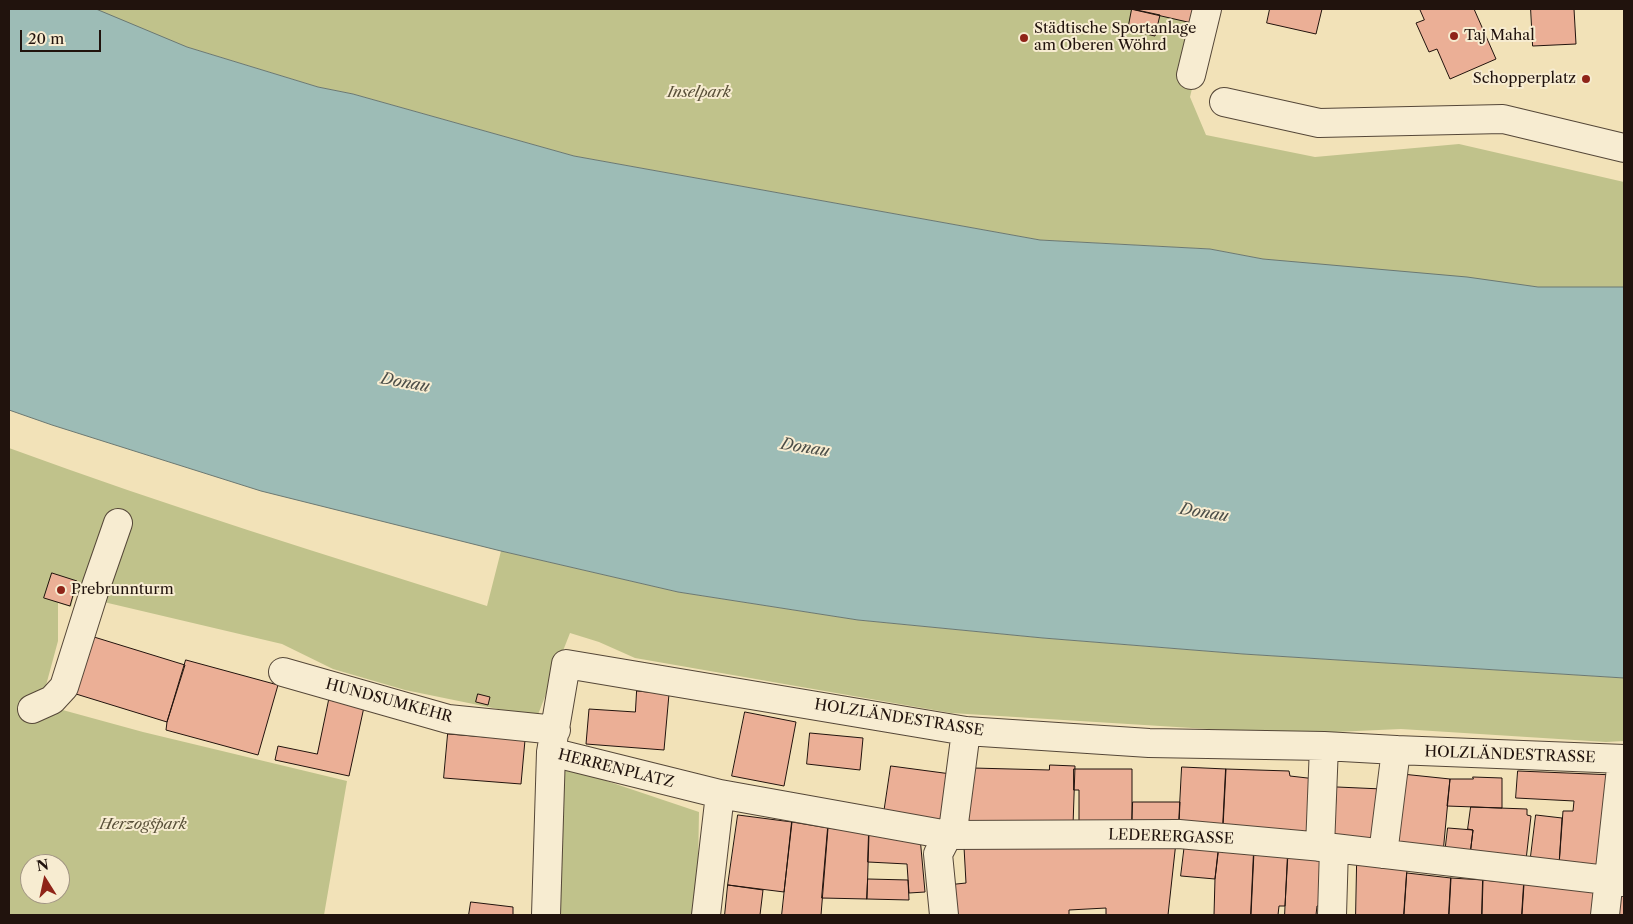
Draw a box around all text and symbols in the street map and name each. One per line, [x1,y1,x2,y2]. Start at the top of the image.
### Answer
scale bar [22,20,104,52]
place label: Städtische Sportanlage am Oberen Wöhrd [1034,20,1196,55]
place label: Taj Mahal [1464,27,1535,45]
text: 20 m [28,29,64,48]
marker: Taj Mahal [1448,30,1460,42]
marker: Städtische Sportanlage am Oberen Wöhrd [1018,32,1030,44]
place label: Schopperplatz [1473,70,1576,88]
marker: Schopperplatz [1580,73,1592,85]
park label: Inselpark [667,84,731,102]
water label: Donau [379,369,431,397]
water label: Donau [779,435,831,461]
water label: Donau [1178,500,1230,526]
place label: Prebrunnturm [71,581,174,599]
marker: Prebrunnturm [55,584,67,596]
street label: HUNDSUMKEHR [324,675,454,727]
street label: HOLZLÄNDESTRASSE [813,696,985,740]
street label: HOLZLÄNDESTRASSE [1424,743,1596,767]
street label: HERRENPLATZ [556,746,676,792]
park label: Herzogspark [99,816,187,834]
street label: LEDERERGASSE [1108,826,1234,848]
north arrow [20,854,70,904]
text: N [35,855,50,875]

